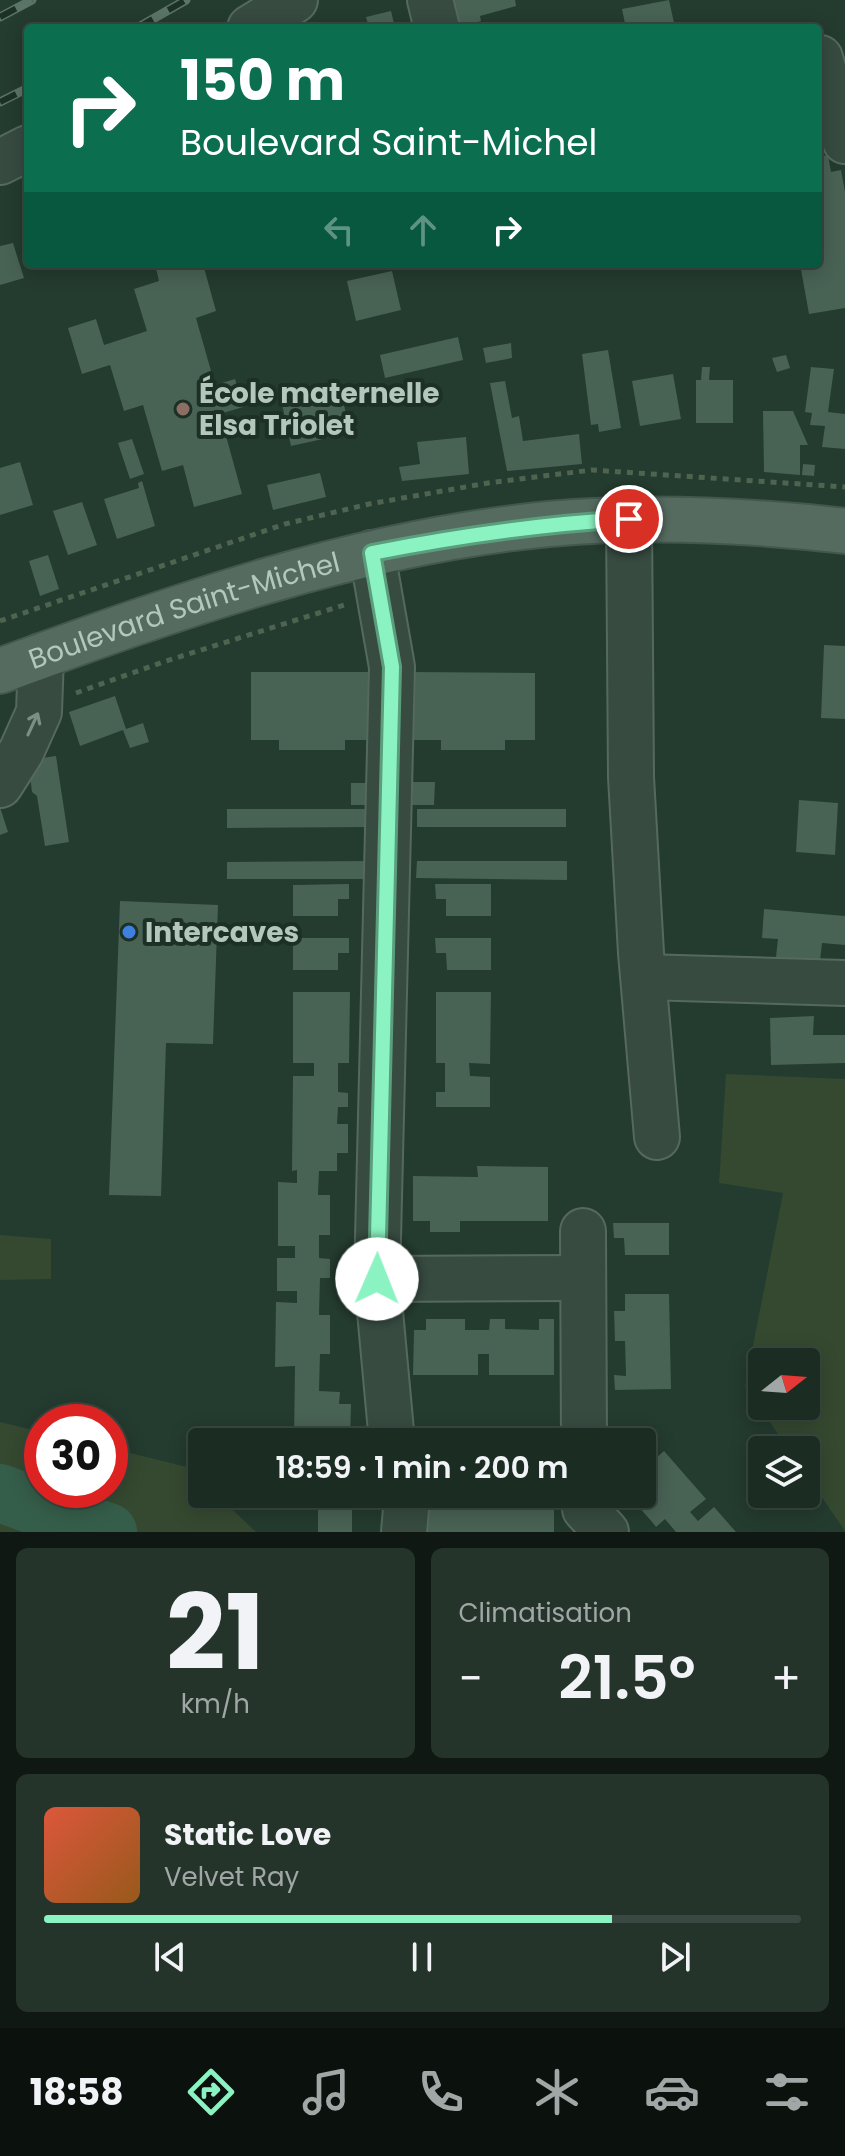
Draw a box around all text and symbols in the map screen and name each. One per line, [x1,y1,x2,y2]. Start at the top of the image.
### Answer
text: 150 m [180,41,345,120]
icon: right [48,56,152,160]
text: Boulevard Saint-Michel [180,117,597,168]
icon: left [317,208,361,252]
icon: ahead [401,208,445,252]
icon: right [485,208,529,252]
place label: École maternelle Elsa Triolet [199,374,440,445]
marker: École maternelle Elsa Triolet [174,400,192,418]
pin [595,485,663,553]
icon: arrive [607,497,651,541]
street label: Boulevard Saint-Michel [23,543,344,679]
one-way arrow [27,713,42,737]
place label: Intercaves [145,913,299,952]
marker: Intercaves [120,923,138,941]
position arrow [335,1237,419,1321]
north arrow [748,1348,820,1420]
map controls [748,1348,820,1508]
speed limit sign: 30 [24,1404,128,1508]
button: layers [748,1436,820,1508]
text: 18:59 · 1 min · 200 m [275,1446,569,1489]
text: 21 [166,1560,265,1705]
text: Climatisation [459,1595,632,1631]
text: 21.5° [558,1636,695,1720]
text: − [459,1648,483,1709]
text: + [771,1648,801,1709]
text: km/h [181,1686,250,1722]
text: Static Love [164,1813,331,1856]
text: Velvet Ray [164,1859,299,1895]
icon: previous [148,1935,192,1979]
icon: pause [400,1935,444,1979]
icon: next [653,1935,697,1979]
icon: directions [183,2064,239,2120]
icon: music [298,2064,354,2120]
icon: phone [413,2064,469,2120]
icon: climate [529,2064,585,2120]
icon: car [644,2064,700,2120]
icon: filters [759,2064,815,2120]
text: 18:58 [30,2067,123,2118]

